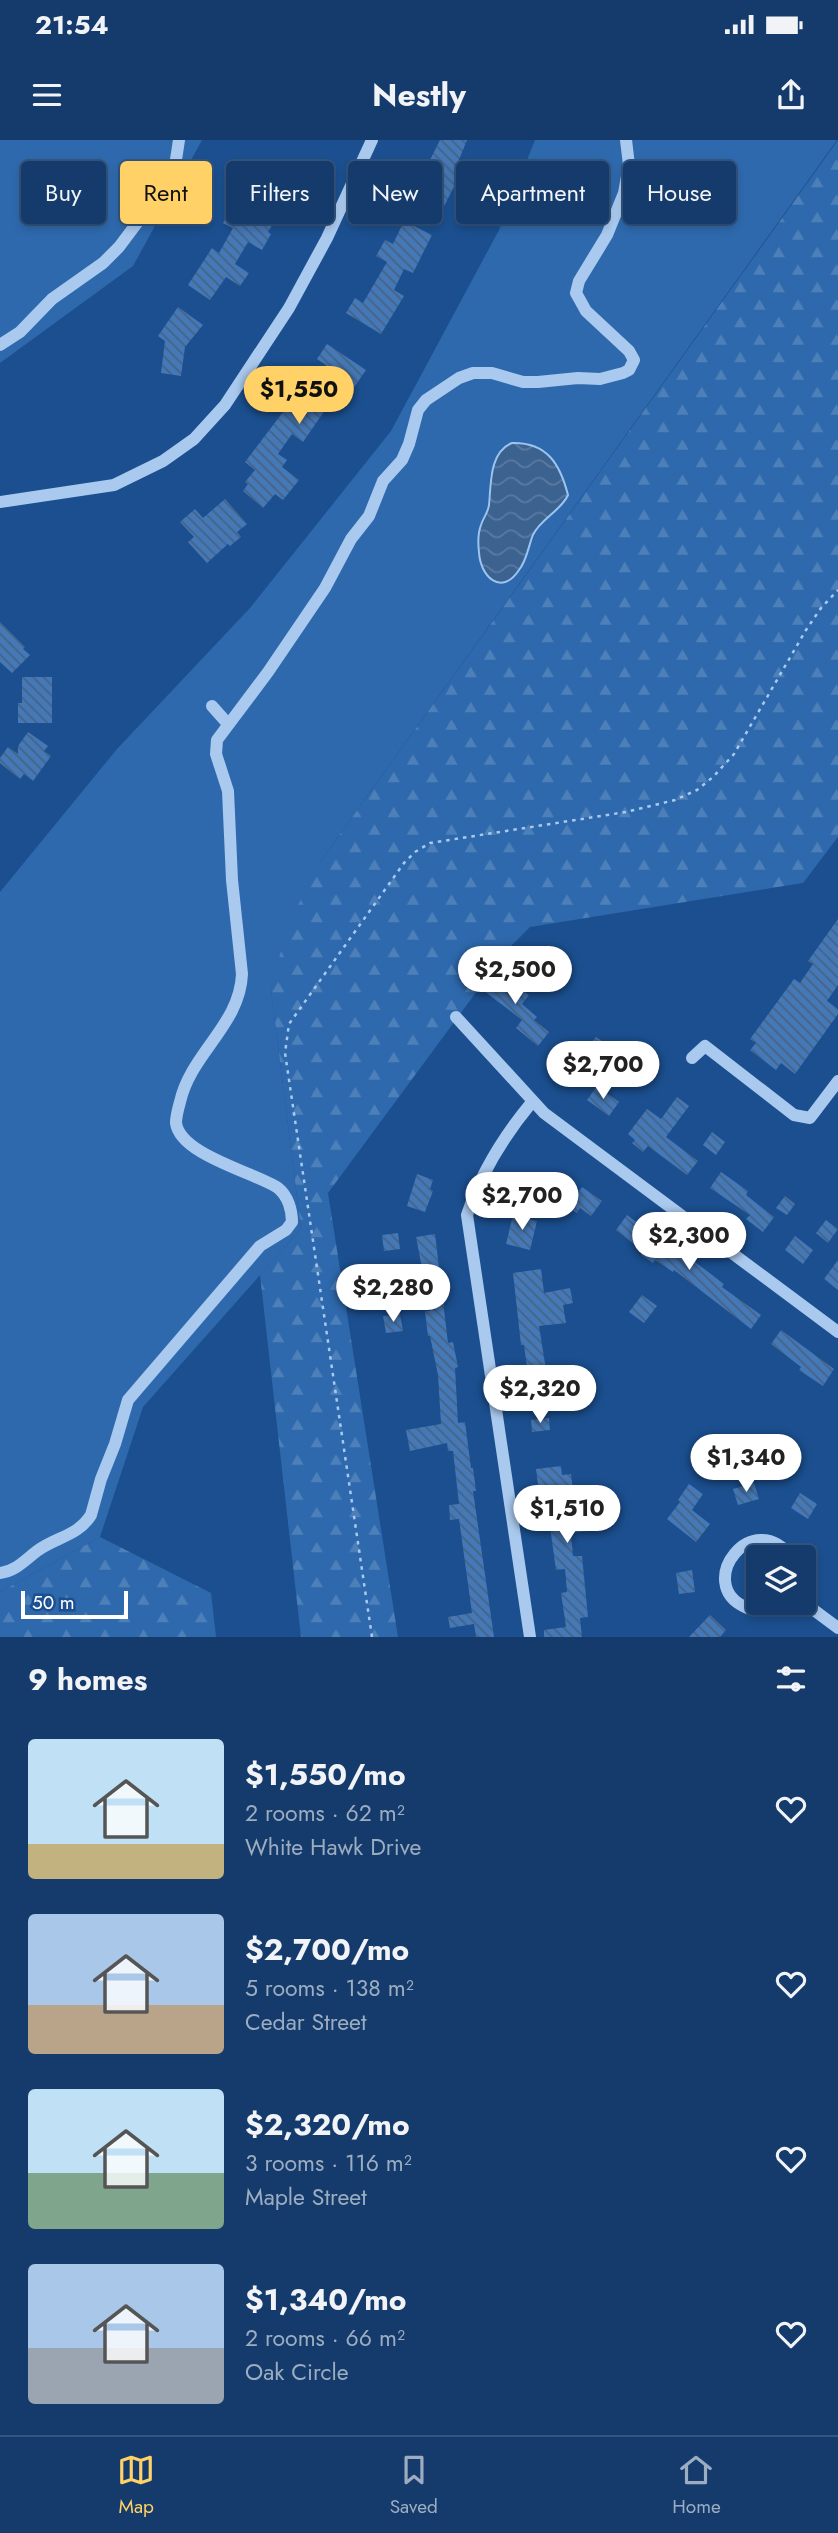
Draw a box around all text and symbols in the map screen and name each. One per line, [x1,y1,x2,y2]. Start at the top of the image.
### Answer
text: 21:54 [35,6,109,44]
text: Nestly [372,72,466,118]
icon: menu [28,76,66,114]
icon: share [772,76,810,114]
chip: Buy [21,161,106,224]
chip: Rent [120,161,212,224]
chip: Filters [226,161,334,224]
chip: New [348,161,442,224]
chip: Apartment [456,161,609,224]
chip: House [623,161,736,224]
pin: $1,550 [242,366,356,426]
text: $1,550 [260,372,338,406]
pin: $2,500 [458,946,572,1006]
text: $2,500 [474,952,556,986]
pin: $2,700 [546,1042,660,1101]
text: $2,700 [562,1047,644,1081]
pin: $2,700 [465,1172,579,1232]
text: $2,700 [481,1178,563,1212]
pin: $2,300 [632,1212,746,1272]
text: $2,300 [648,1218,730,1252]
pin: $2,280 [336,1264,450,1324]
text: $2,280 [352,1270,434,1304]
pin: $2,320 [483,1366,597,1425]
text: $2,320 [499,1371,581,1405]
pin: $1,340 [689,1434,803,1494]
text: $1,340 [706,1440,786,1474]
pin: $1,510 [510,1486,624,1545]
text: $1,510 [529,1491,605,1525]
map controls [746,1545,816,1615]
button: layers [746,1545,816,1615]
scale bar [21,1588,128,1620]
text: 50 m [32,1589,75,1616]
text: 9 homes [28,1658,147,1701]
icon: filters [772,1660,810,1698]
text: $1,550/mo [245,1753,406,1796]
icon: home [84,1767,168,1851]
icon: heart [772,1790,810,1828]
text: 2 rooms · 62 m² [245,1796,405,1830]
text: White Hawk Drive [245,1830,421,1864]
text: $2,700/mo [245,1928,409,1971]
icon: home [84,1942,168,2026]
icon: heart [772,1965,810,2003]
text: 5 rooms · 138 m² [245,1971,414,2005]
text: Cedar Street [245,2005,366,2039]
text: $2,320/mo [245,2103,410,2146]
icon: home [84,2117,168,2201]
icon: heart [772,2140,810,2178]
text: 3 rooms · 116 m² [245,2146,412,2180]
text: Maple Street [245,2180,367,2214]
text: $1,340/mo [245,2278,407,2321]
icon: home [84,2292,168,2376]
icon: heart [772,2315,810,2353]
text: 2 rooms · 66 m² [245,2321,405,2355]
text: Oak Circle [245,2355,349,2389]
tab: Map [117,2451,155,2520]
tab: Saved [390,2451,438,2520]
tab: Home [672,2451,721,2520]

